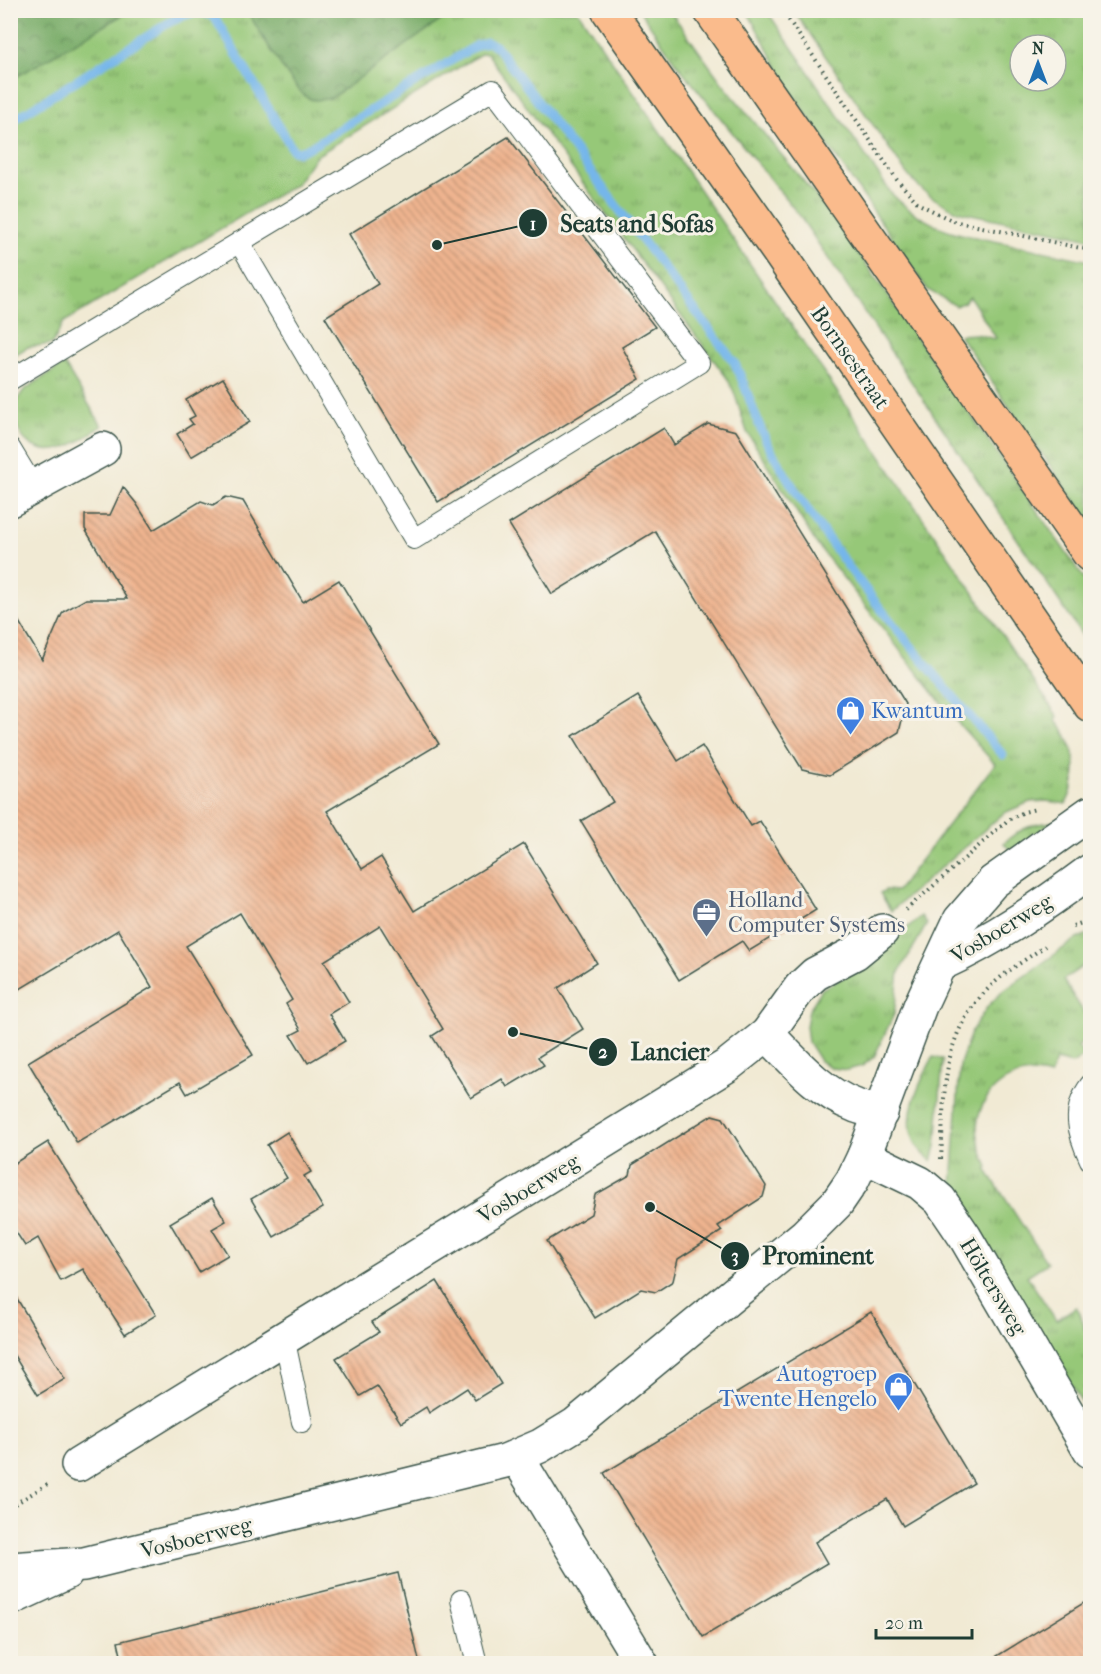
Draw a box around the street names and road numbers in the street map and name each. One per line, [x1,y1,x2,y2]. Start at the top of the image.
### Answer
street label: Bornsestraat [805,301,895,414]
street label: Vosboerweg [945,888,1057,970]
street label: Vosboerweg [472,1148,584,1230]
street label: Höltersweg [954,1233,1032,1340]
street label: Vosboerweg [137,1512,255,1565]

